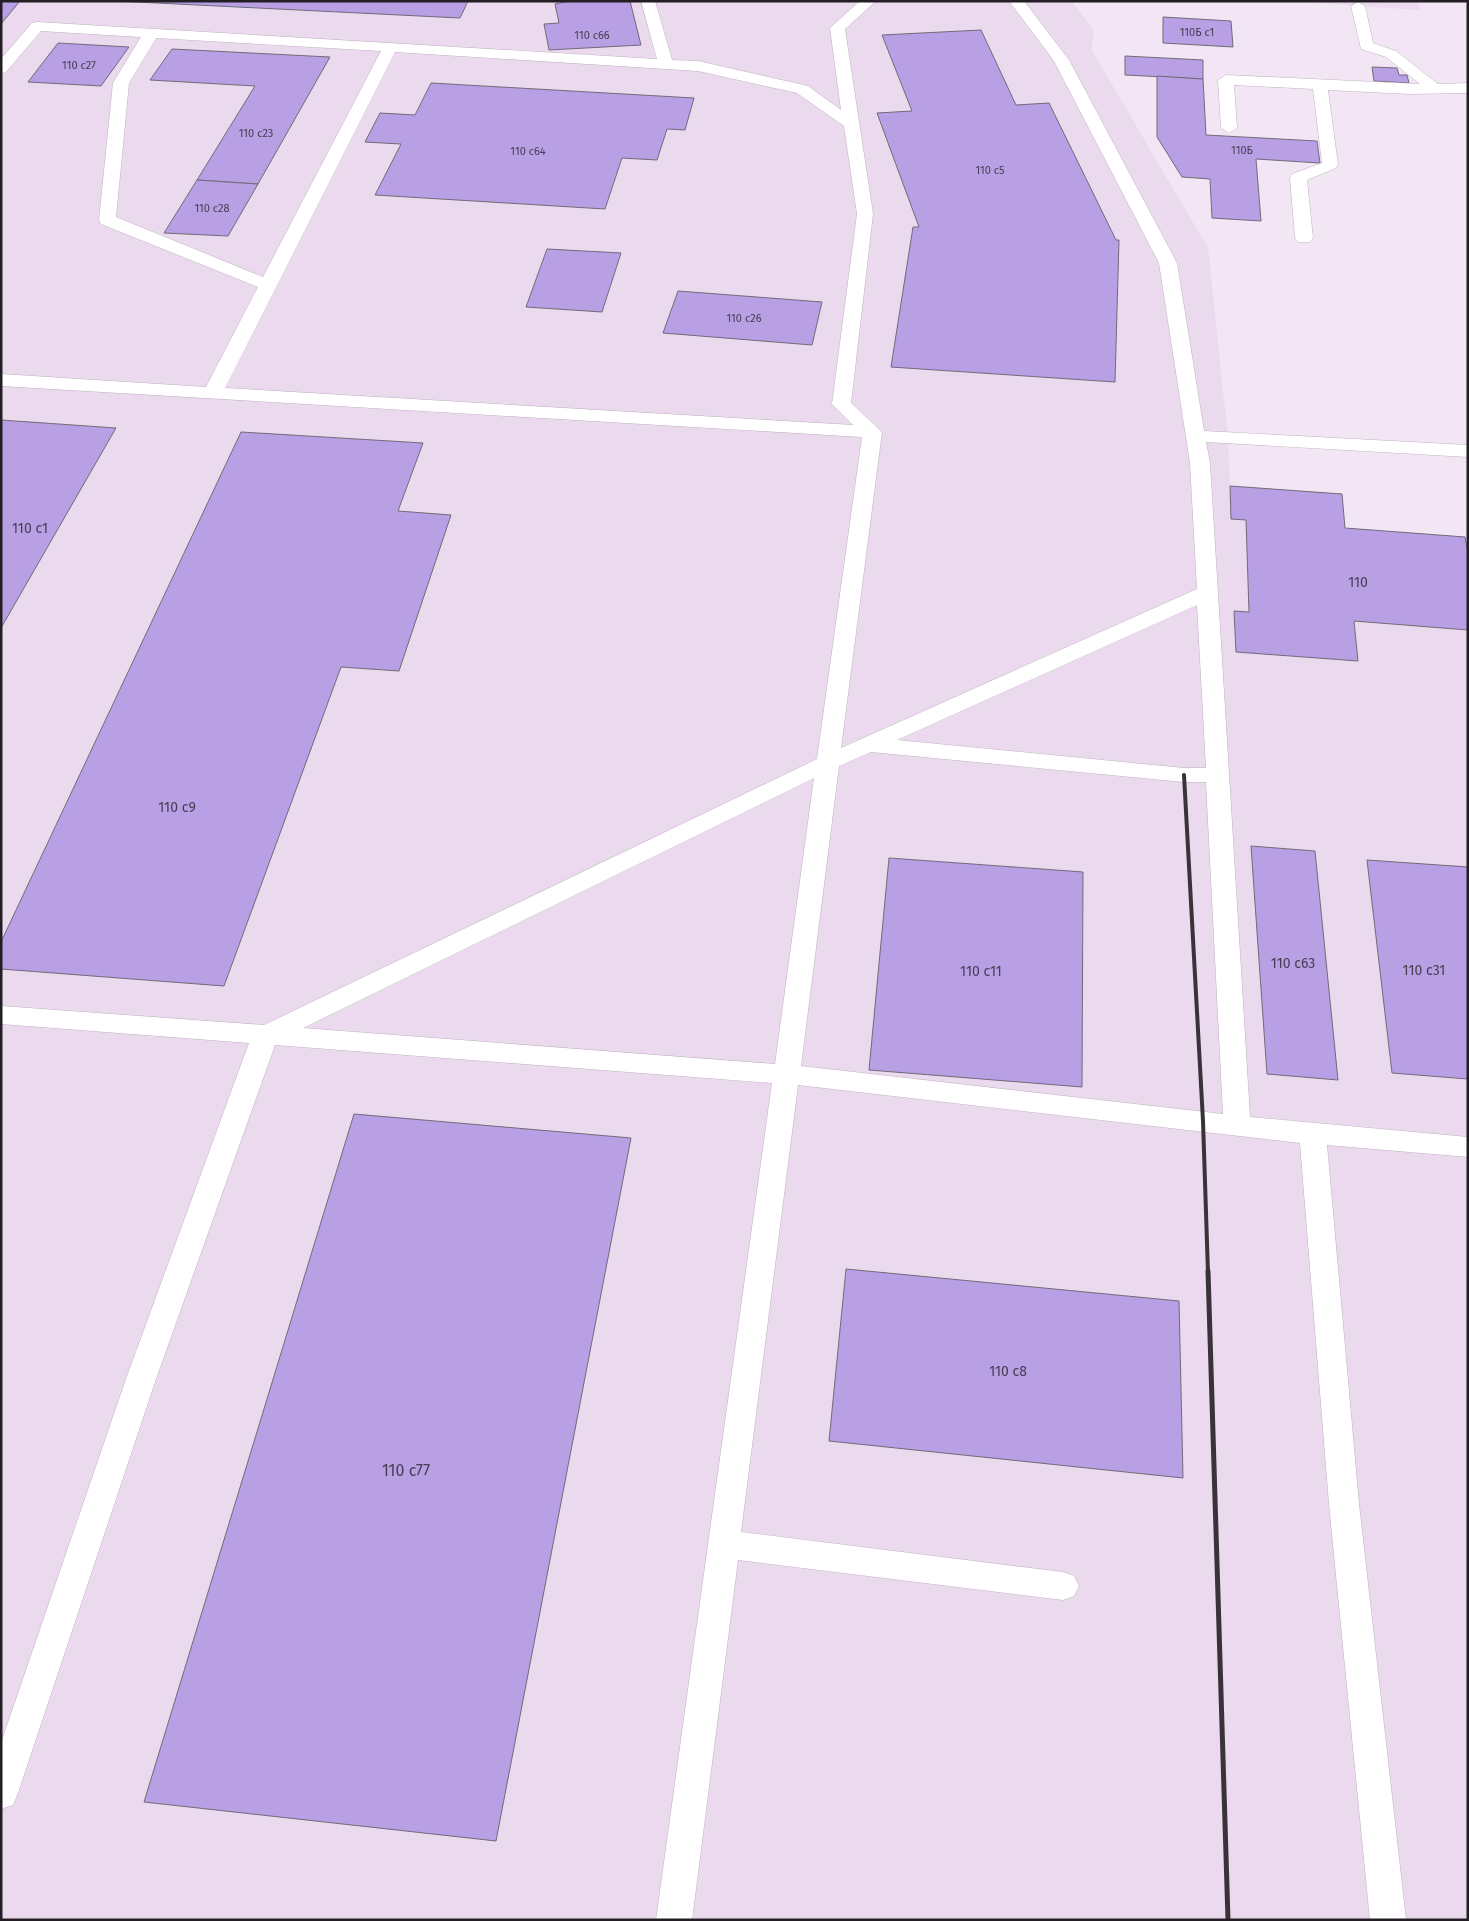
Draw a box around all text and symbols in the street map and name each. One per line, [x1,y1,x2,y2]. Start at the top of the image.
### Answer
house number: 110Б с1 [1180,26,1214,39]
house number: 110 с66 [574,29,610,42]
house number: 110 с27 [62,59,96,72]
house number: 110 с23 [239,127,273,140]
house number: 110Б [1231,144,1254,157]
house number: 110 с64 [510,145,546,158]
house number: 110 с5 [975,164,1005,177]
house number: 110 с28 [194,202,230,215]
house number: 110 с26 [727,312,762,325]
house number: 110 с1 [12,520,48,537]
house number: 110 [1348,574,1368,591]
house number: 110 с9 [158,799,196,816]
house number: 110 с63 [1271,955,1315,972]
house number: 110 с31 [1403,962,1445,979]
house number: 110 с11 [960,963,1002,980]
house number: 110 с8 [989,1363,1027,1380]
house number: 110 с77 [382,1461,430,1480]

